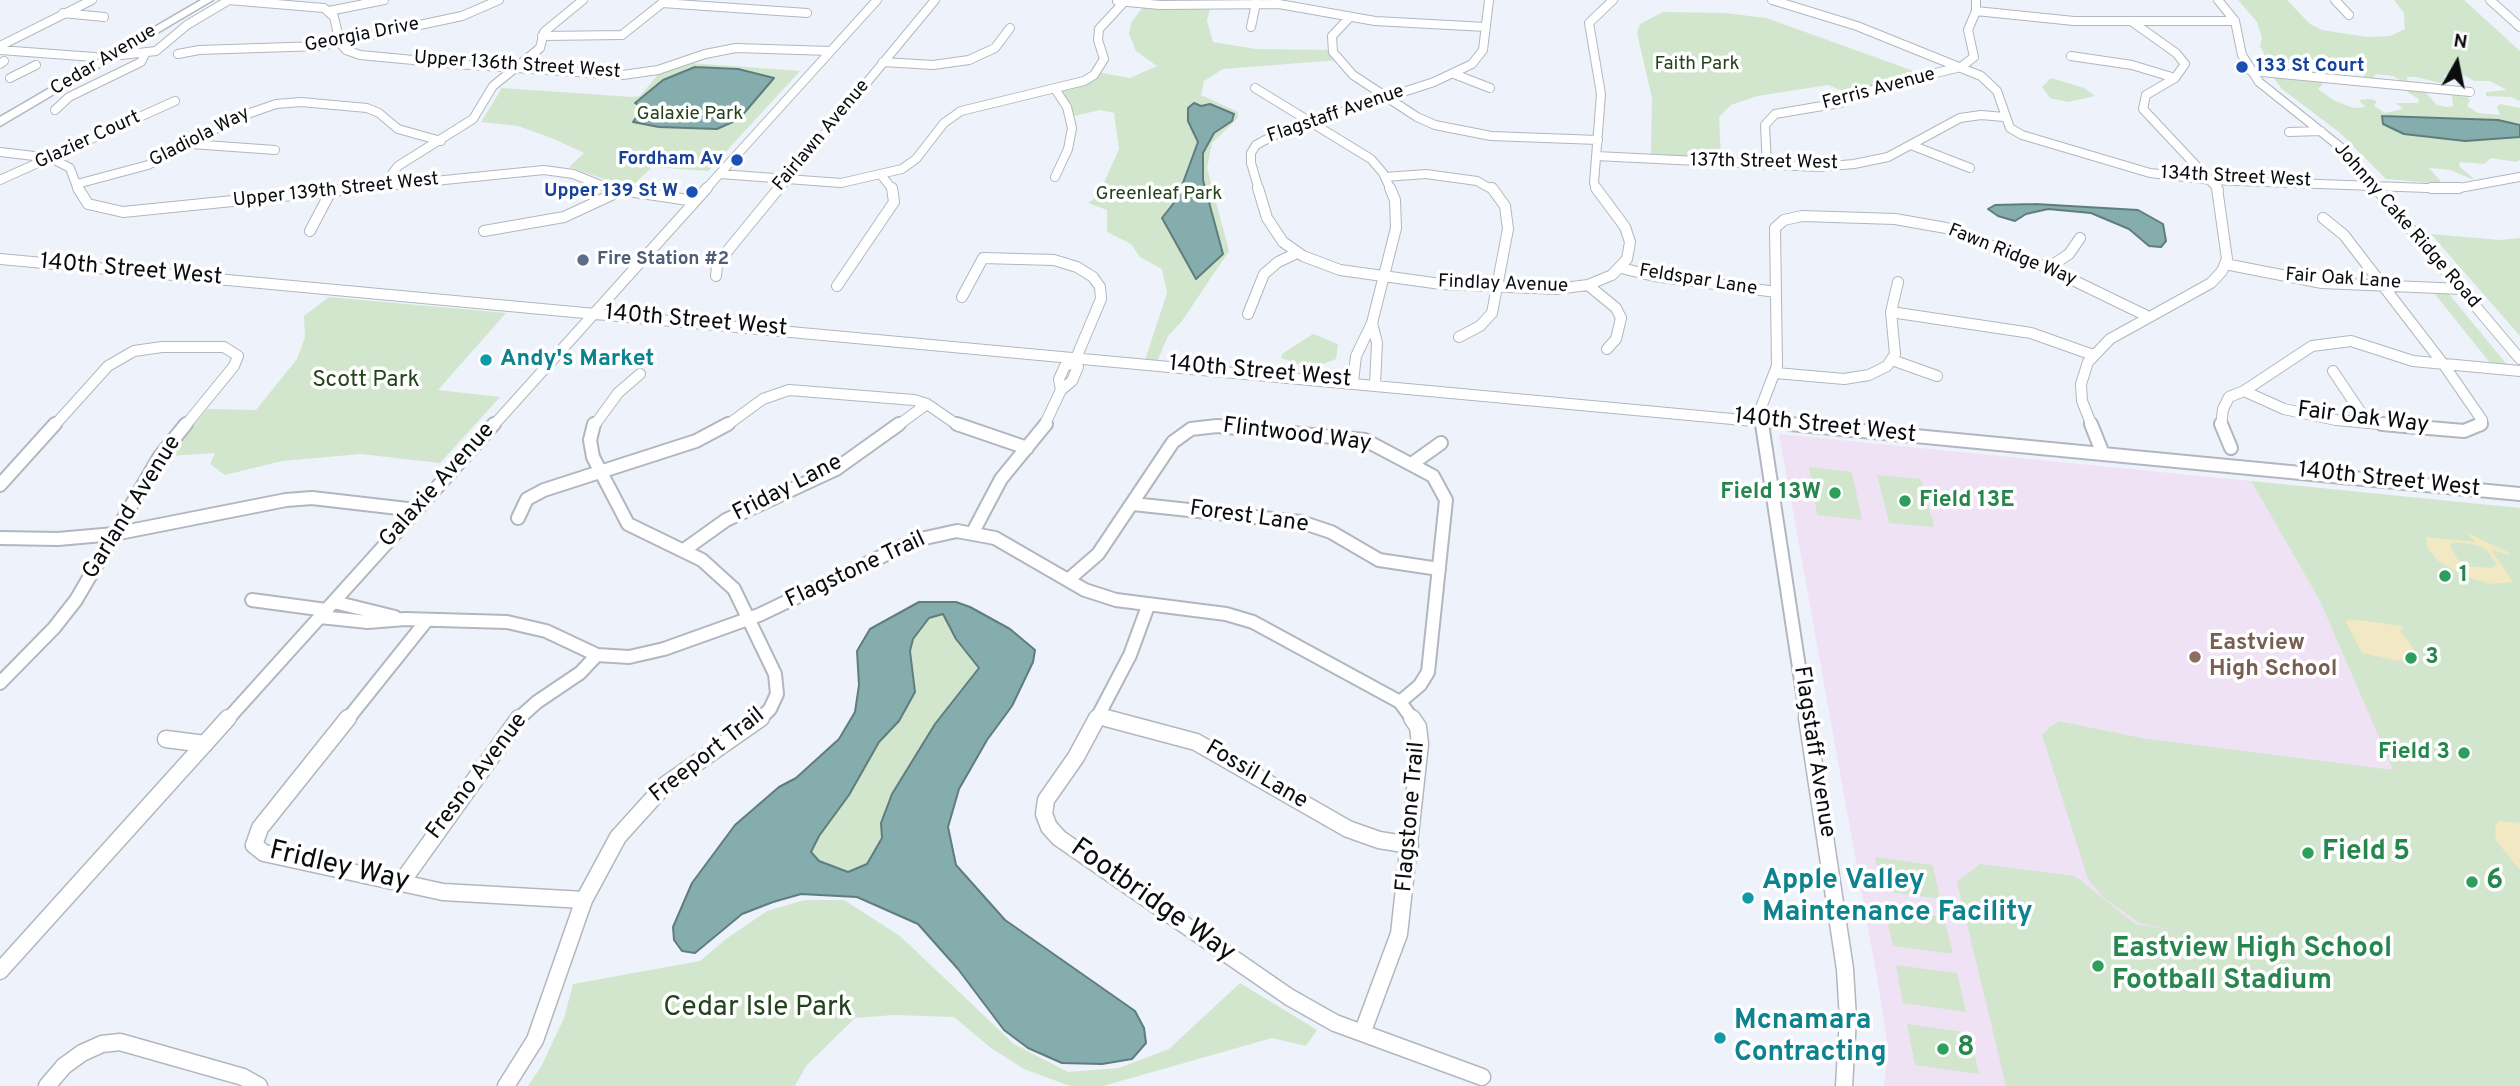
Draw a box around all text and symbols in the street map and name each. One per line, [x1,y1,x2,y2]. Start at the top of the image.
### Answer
street label: Georgia Drive [303,14,421,58]
street label: Cedar Avenue [47,21,161,101]
north arrow [2422,28,2492,98]
text: N [2452,29,2469,55]
street label: Upper 136th Street West [413,47,621,85]
park label: Faith Park [1654,54,1740,76]
place label: 133 St Court [2256,56,2364,78]
marker: 133 St Court [2234,59,2250,75]
street label: Ferris Avenue [1820,64,1938,116]
street label: Fairlawn Avenue [769,76,875,196]
street label: Flagstaff Avenue [1265,81,1407,149]
street label: Gladiola Way [146,103,254,173]
park label: Galaxie Park [637,104,743,126]
street label: Glazier Court [32,107,144,175]
street label: Johnny Cake Ridge Road [2328,139,2484,313]
place label: Fordham Av [618,149,723,171]
street label: 137th Street West [1690,150,1838,176]
marker: Fordham Av [729,152,745,168]
street label: 134th Street West [2160,163,2312,193]
street label: Upper 139th Street West [232,169,440,213]
place label: Upper 139 St W [544,181,678,203]
marker: Upper 139 St W [684,184,700,200]
park label: Greenleaf Park [1096,184,1222,206]
street label: Fawn Ridge Way [1944,220,2080,292]
street label: 140th Street West [39,249,223,293]
place label: Fire Station #2 [597,249,729,271]
marker: Fire Station #2 [575,252,591,268]
street label: Feldspar Lane [1637,260,1759,302]
street label: Fair Oak Lane [2284,265,2402,295]
street label: Findlay Avenue [1438,271,1568,299]
street label: 140th Street West [604,300,788,344]
place label: Andy's Market [500,346,654,374]
street label: 140th Street West [1168,351,1352,395]
marker: Andy's Market [478,352,494,368]
park label: Scott Park [312,367,420,395]
street label: Fair Oak Way [2296,397,2430,441]
street label: 140th Street West [1733,404,1917,450]
street label: Flintwood Way [1221,413,1373,459]
street label: Galaxie Avenue [375,418,501,554]
street label: Garland Avenue [78,431,188,585]
street label: Friday Lane [729,450,847,528]
street label: 140th Street West [2297,458,2481,504]
place label: Field 13W [1720,479,1821,507]
marker: Field 13W [1827,485,1843,501]
place label: Field 13E [1919,487,2014,515]
marker: Field 13E [1897,493,1913,509]
street label: Forest Lane [1188,496,1310,540]
street label: Flagstone Trail [782,527,930,615]
place label: 1 [2459,562,2468,590]
marker: 1 [2437,568,2453,584]
place label: Eastview High School [2209,630,2338,684]
place label: 3 [2425,644,2439,672]
marker: Eastview High School [2187,649,2203,665]
marker: 3 [2403,650,2419,666]
street label: Flagstaff Avenue [1786,664,1840,840]
street label: Freeport Trail [645,703,771,809]
street label: Fresno Avenue [422,708,534,846]
street label: Fossil Lane [1200,736,1312,816]
place label: Field 3 [2378,739,2450,767]
street label: Flagstone Trail [1392,741,1432,893]
marker: Field 3 [2456,745,2472,761]
street label: Footbridge Way [1063,833,1241,971]
street label: Fridley Way [266,836,412,900]
place label: Field 5 [2322,836,2410,870]
marker: Field 5 [2300,845,2316,861]
place label: Apple Valley Maintenance Facility [1762,865,2033,931]
place label: 6 [2486,865,2503,899]
marker: 6 [2464,874,2480,890]
marker: Apple Valley Maintenance Facility [1740,890,1756,906]
place label: Eastview High School Football Stadium [2112,933,2392,999]
marker: Eastview High School Football Stadium [2090,958,2106,974]
park label: Cedar Isle Park [663,992,853,1026]
place label: Mcnamara Contracting [1734,1005,1887,1071]
marker: Mcnamara Contracting [1712,1030,1728,1046]
place label: 8 [1957,1032,1975,1066]
marker: 8 [1935,1041,1951,1057]

